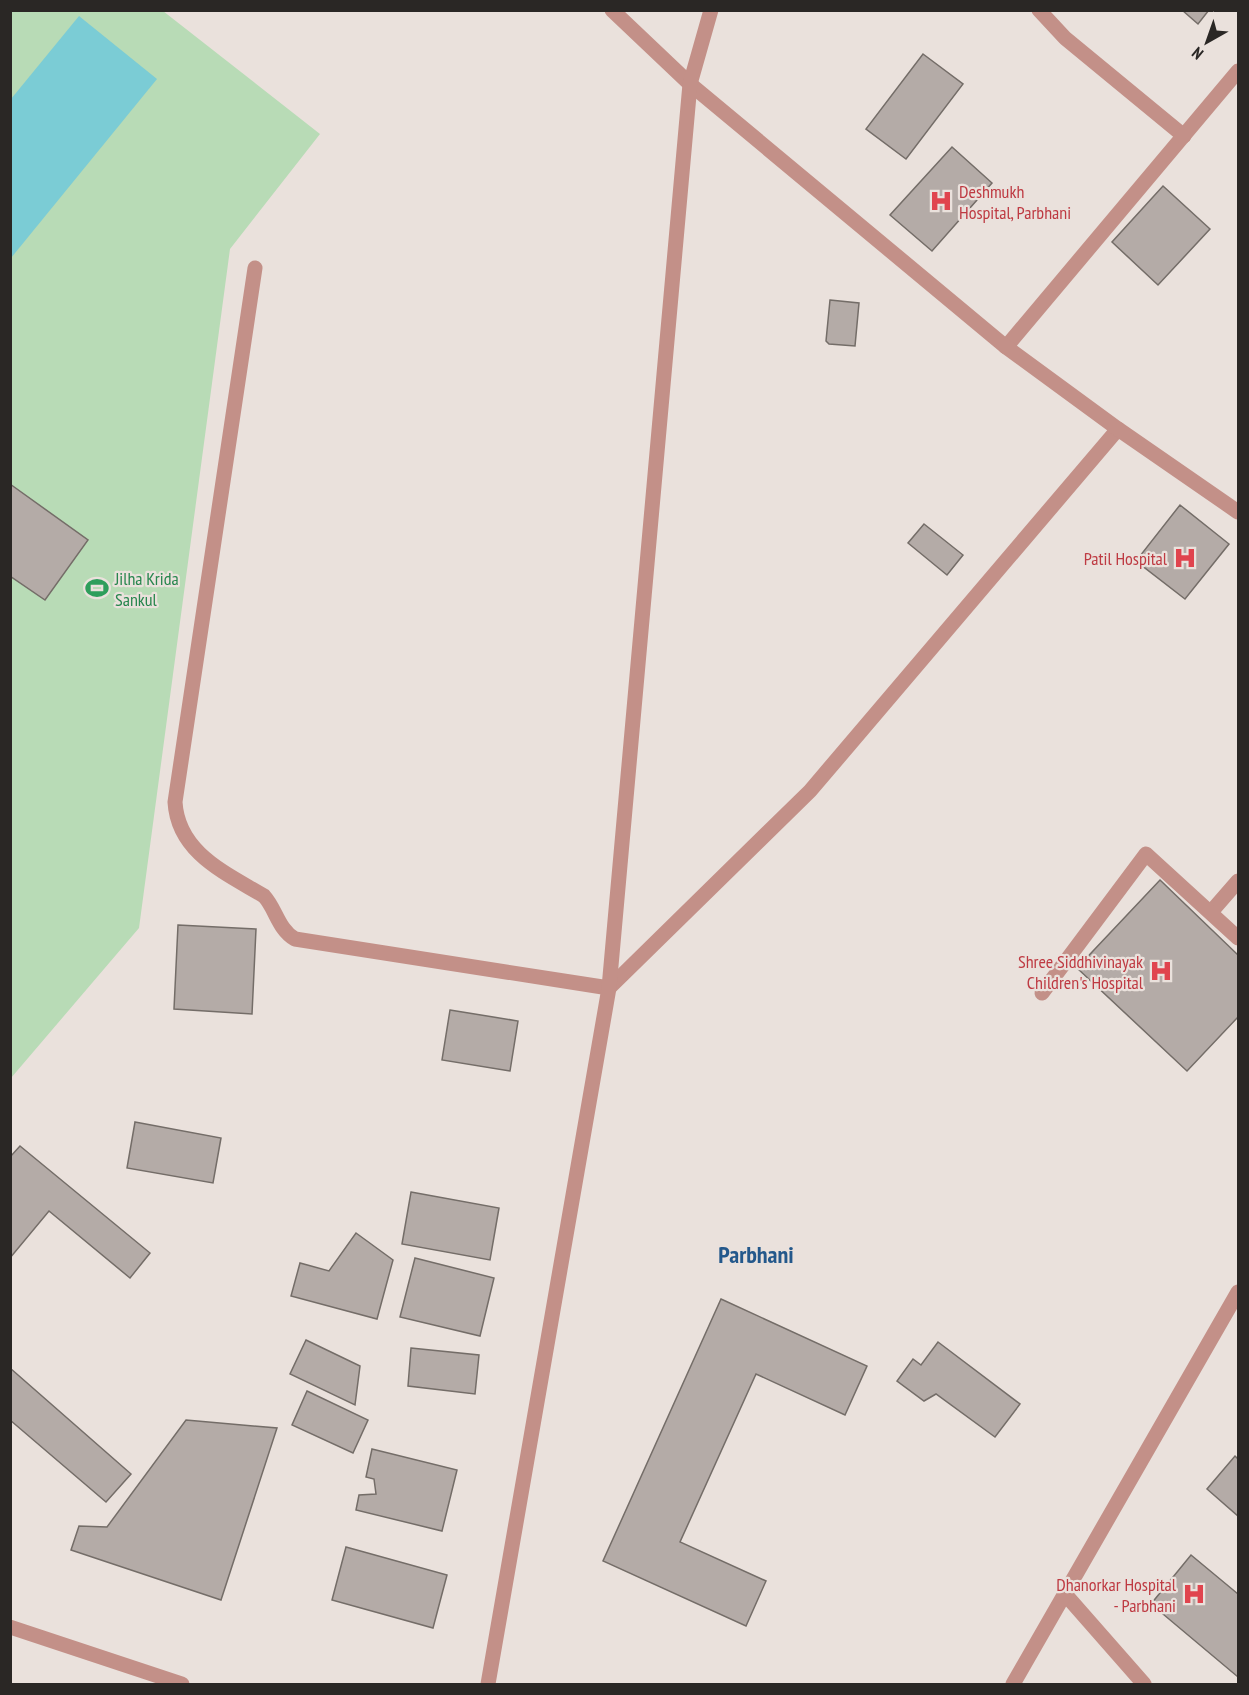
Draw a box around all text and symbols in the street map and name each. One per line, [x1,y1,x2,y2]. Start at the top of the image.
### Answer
north arrow [1177,12,1237,72]
text: N [1188,43,1207,64]
place label: Deshmukh Hospital, Parbhani [959,180,1071,224]
hospital icon: Deshmukh Hospital, Parbhani [928,188,954,214]
hospital icon: Patil Hospital [1172,545,1198,571]
place label: Patil Hospital [1084,547,1168,570]
place label: Jilha Krida Sankul [114,567,179,611]
sports icon: Jilha Krida Sankul [84,575,110,601]
place label: Shree Siddhivinayak Children's Hospital [1018,950,1144,994]
hospital icon: Shree Siddhivinayak Children's Hospital [1148,958,1174,984]
district label: Parbhani [718,1239,794,1270]
place label: Dhanorkar Hospital - Parbhani [1056,1573,1177,1617]
hospital icon: Dhanorkar Hospital - Parbhani [1181,1581,1207,1607]

